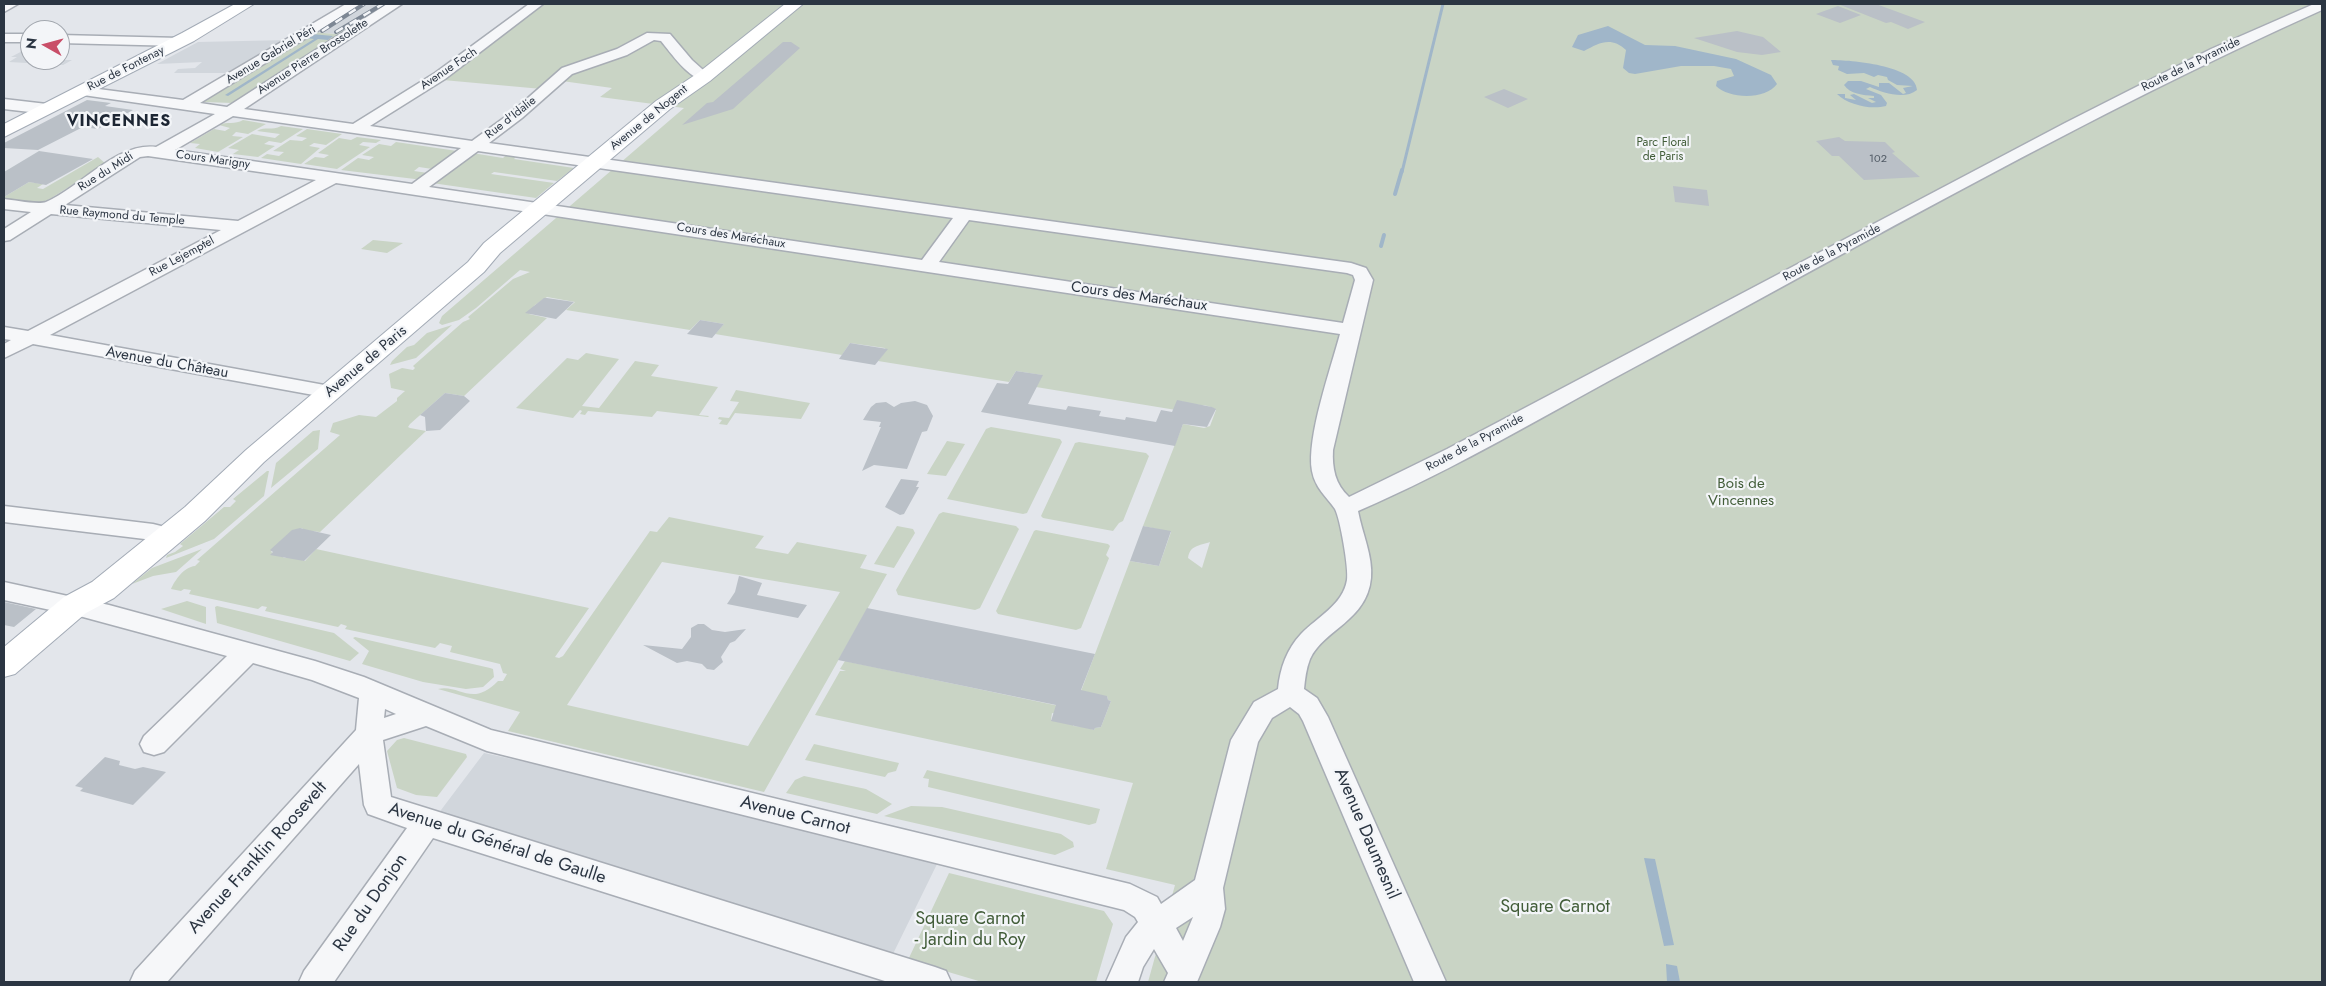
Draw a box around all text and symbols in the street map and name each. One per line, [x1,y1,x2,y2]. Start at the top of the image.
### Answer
street label: Avenue Pierre Brossolette [255,16,371,98]
north arrow [20,20,70,70]
street label: Avenue Gabriel Péri [223,22,319,88]
street label: Route de la Pyramide [2139,35,2243,95]
text: N [21,37,42,50]
street label: Rue de Fontenay [85,43,167,95]
street label: Avenue Foch [418,45,480,93]
street label: Avenue de Nogent [607,82,691,154]
street label: Rue d'Idalie [483,94,539,142]
district label: VINCENNES [66,112,172,132]
park label: Parc Floral de Paris [1636,136,1690,164]
street label: Cours Marigny [175,148,251,172]
street label: Rue du Midi [76,149,136,195]
house number: 102 [1869,152,1887,166]
street label: Rue Raymond du Temple [59,203,185,229]
street label: Cours des Maréchaux [676,220,786,252]
street label: Route de la Pyramide [1781,221,1883,285]
street label: Rue Lejemptel [147,234,217,280]
street label: Cours des Maréchaux [1070,279,1208,315]
street label: Avenue de Paris [321,322,411,402]
street label: Avenue du Château [104,343,230,383]
street label: Route de la Pyramide [1424,411,1526,475]
park label: Bois de Vincennes [1708,475,1774,510]
street label: Avenue Daumesnil [1329,765,1403,903]
street label: Avenue Franklin Roosevelt [184,777,332,939]
street label: Avenue Carnot [738,792,852,840]
street label: Avenue du Général de Gaulle [386,799,608,889]
street label: Rue du Donjon [329,850,413,956]
park label: Square Carnot [1500,897,1610,919]
park label: Square Carnot - Jardin du Roy [915,909,1025,952]

